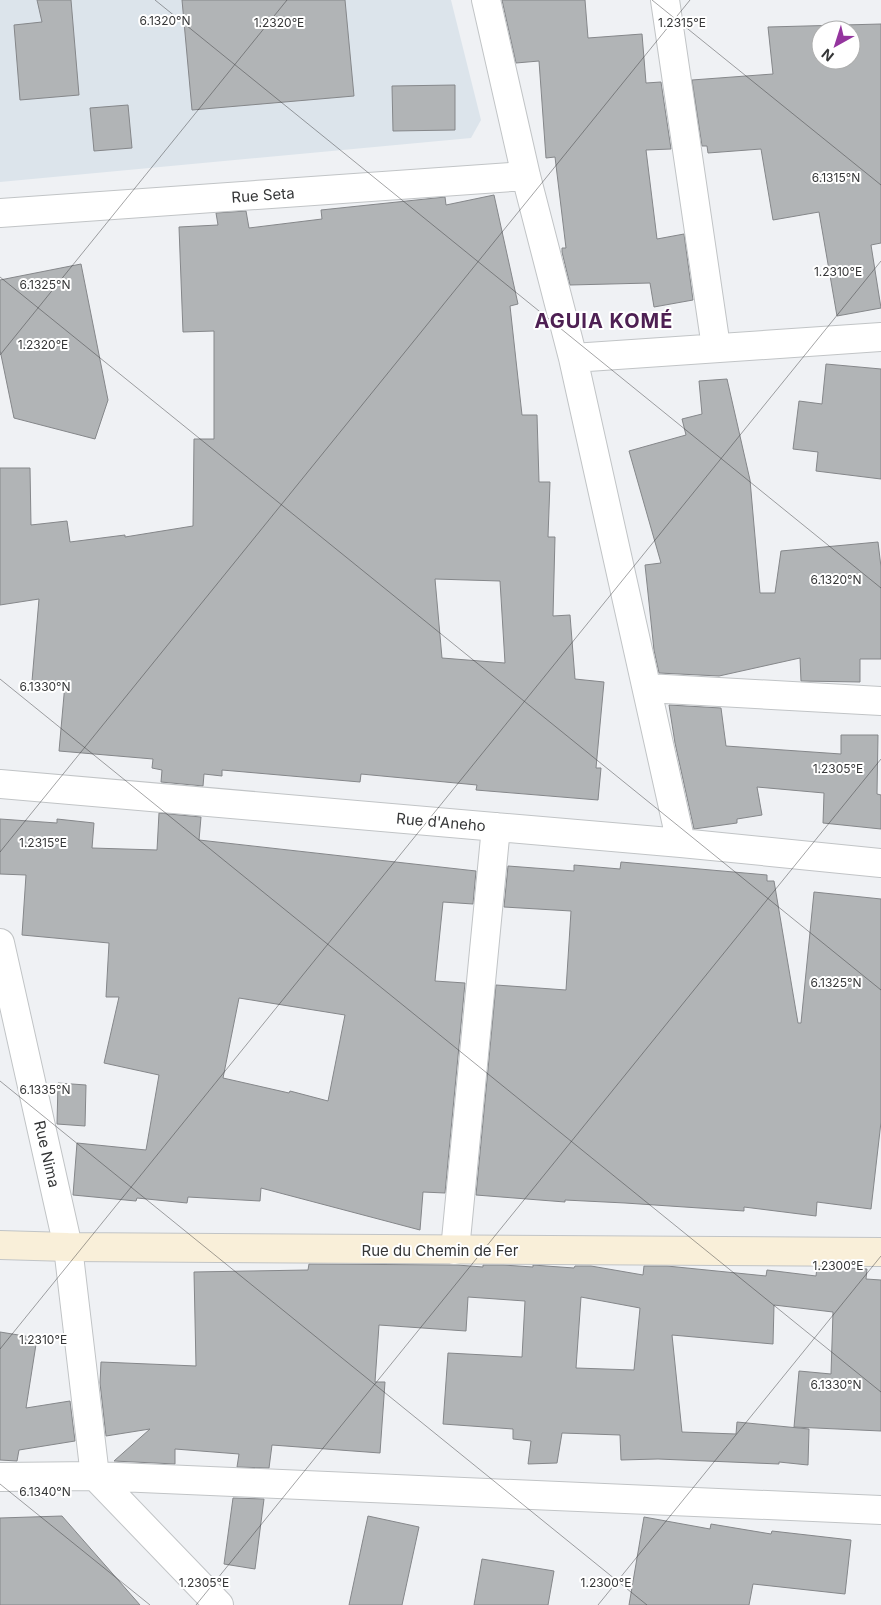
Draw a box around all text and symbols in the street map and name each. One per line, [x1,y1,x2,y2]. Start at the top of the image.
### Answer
text: 6.1320°N [139,13,191,28]
text: 1.2320°E [254,15,304,30]
text: 1.2315°E [658,15,706,30]
north arrow [811,20,861,70]
text: N [818,46,837,65]
text: 6.1315°N [812,170,860,185]
street label: Rue Seta [231,183,295,207]
text: 1.2310°E [814,264,862,279]
text: 6.1325°N [20,277,70,292]
district label: AGUIA KOMÉ [535,308,673,333]
text: 1.2320°E [18,337,68,352]
text: 6.1320°N [810,572,862,587]
text: 6.1330°N [19,679,71,694]
text: 1.2305°E [813,761,863,776]
street label: Rue d'Aneho [395,809,487,835]
text: 1.2315°E [19,835,67,850]
text: 6.1325°N [811,975,861,990]
text: 6.1335°N [20,1082,70,1097]
street label: Rue Nima [30,1119,64,1189]
street label: Rue du Chemin de Fer [362,1241,519,1260]
text: 1.2300°E [813,1258,863,1273]
text: 1.2310°E [19,1332,67,1347]
text: 6.1330°N [810,1377,862,1392]
text: 6.1340°N [19,1484,71,1499]
text: 1.2305°E [179,1575,229,1590]
text: 1.2300°E [581,1575,631,1590]

